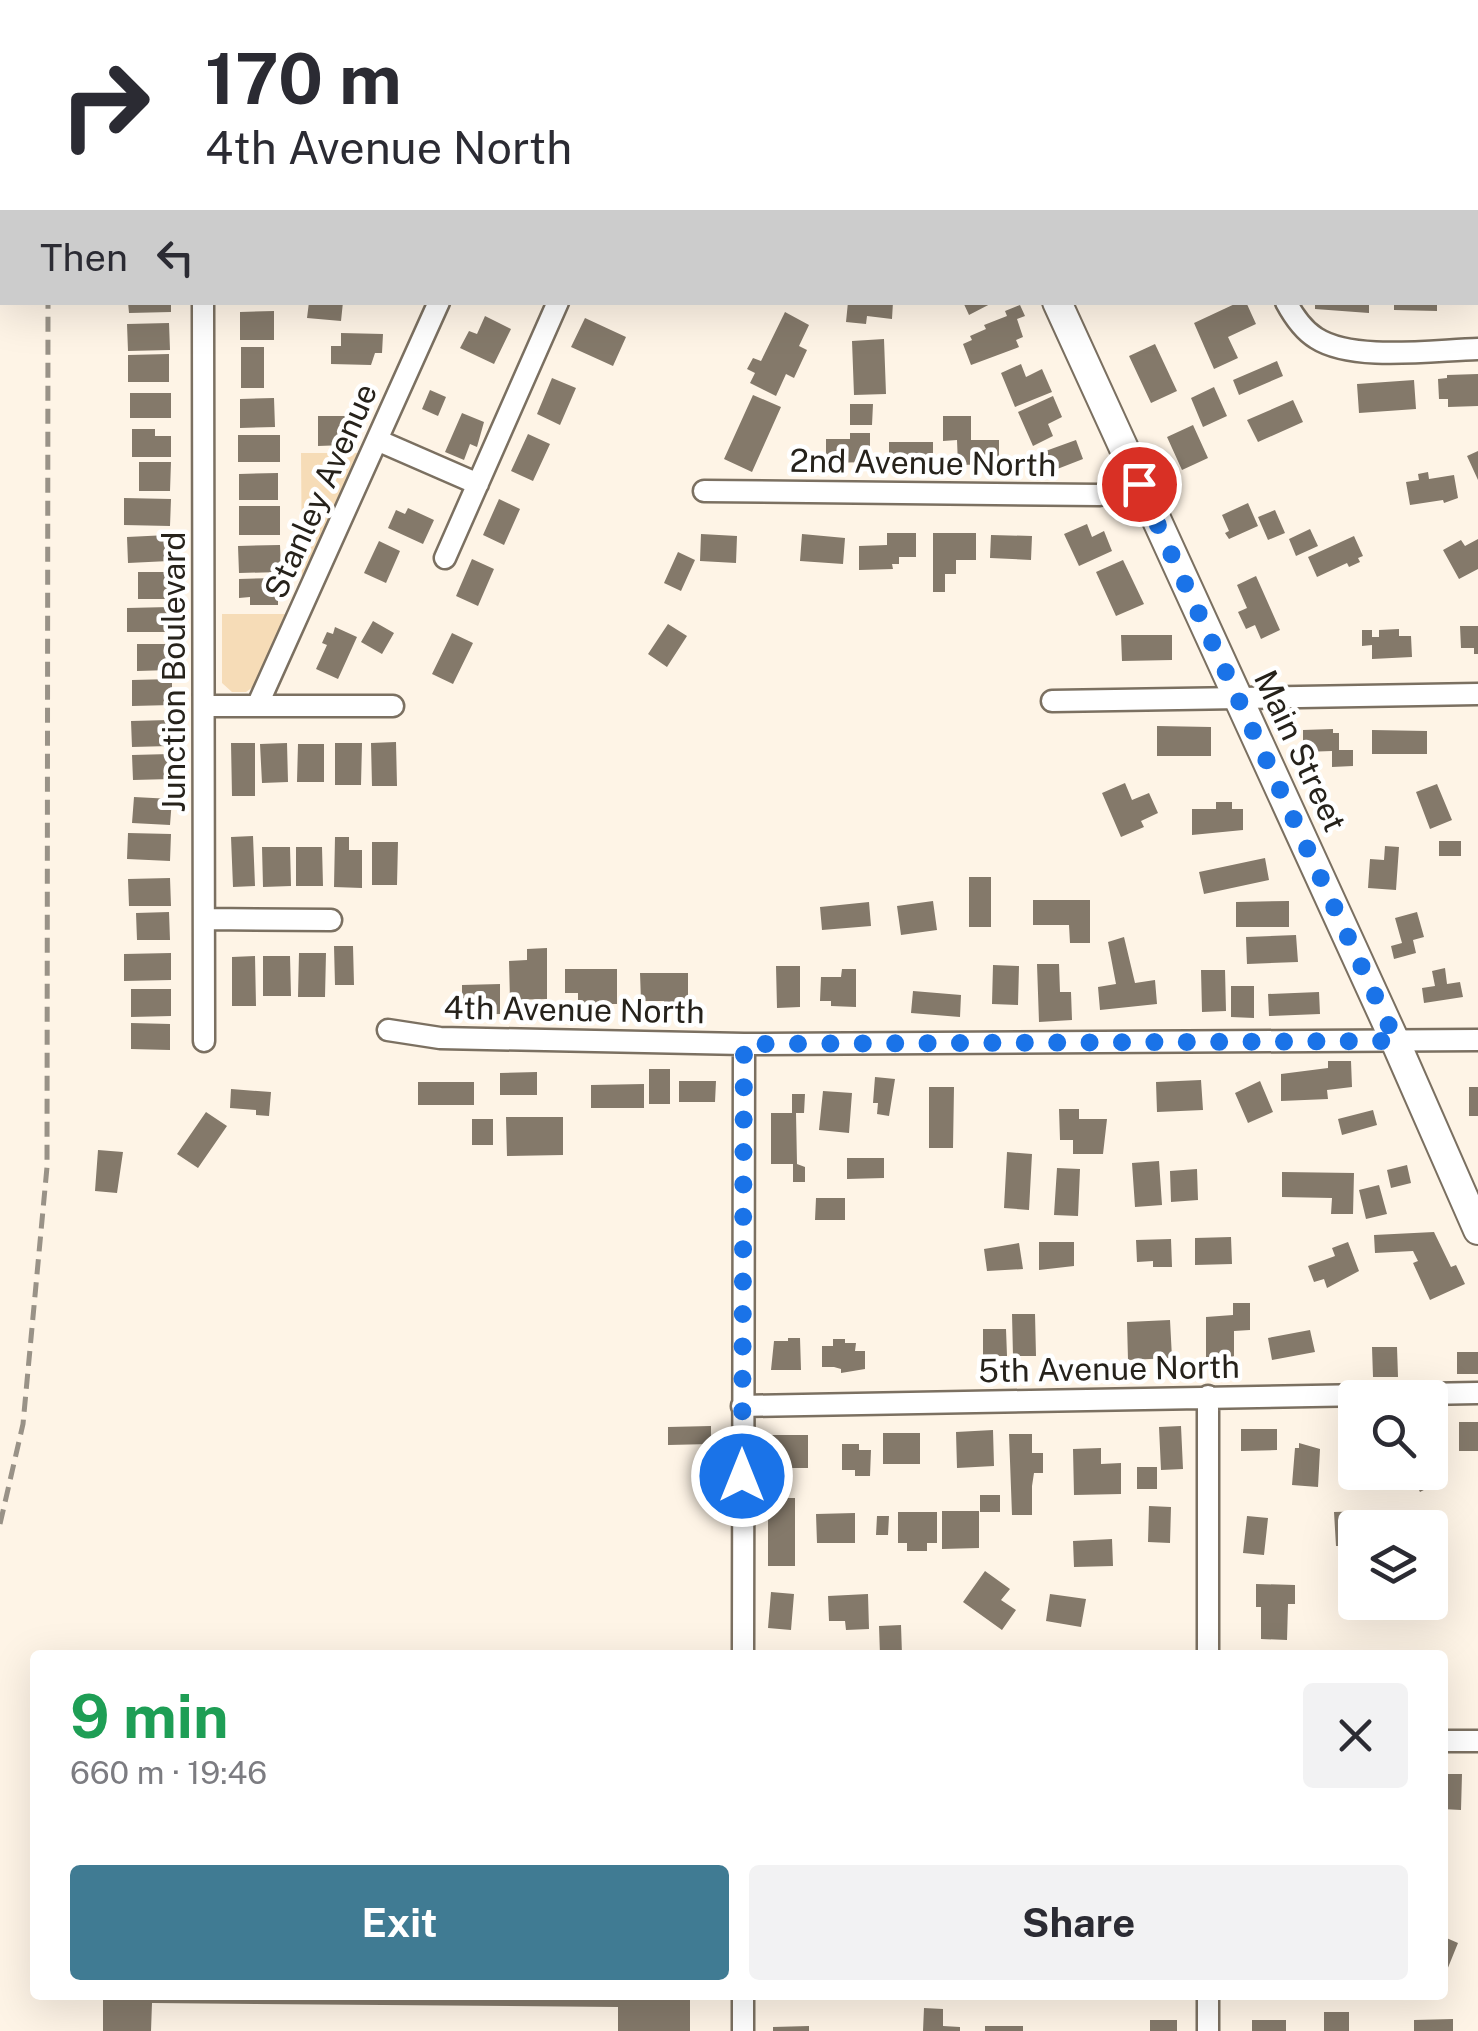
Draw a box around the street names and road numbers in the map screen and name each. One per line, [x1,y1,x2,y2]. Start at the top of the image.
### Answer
street label: Stanley Avenue [257,378,384,604]
street label: 2nd Avenue North [789,442,1057,483]
street label: Junction Boulevard [155,532,192,812]
street label: Main Street [1247,664,1354,837]
street label: 4th Avenue North [443,989,705,1030]
street label: 5th Avenue North [978,1348,1240,1389]

